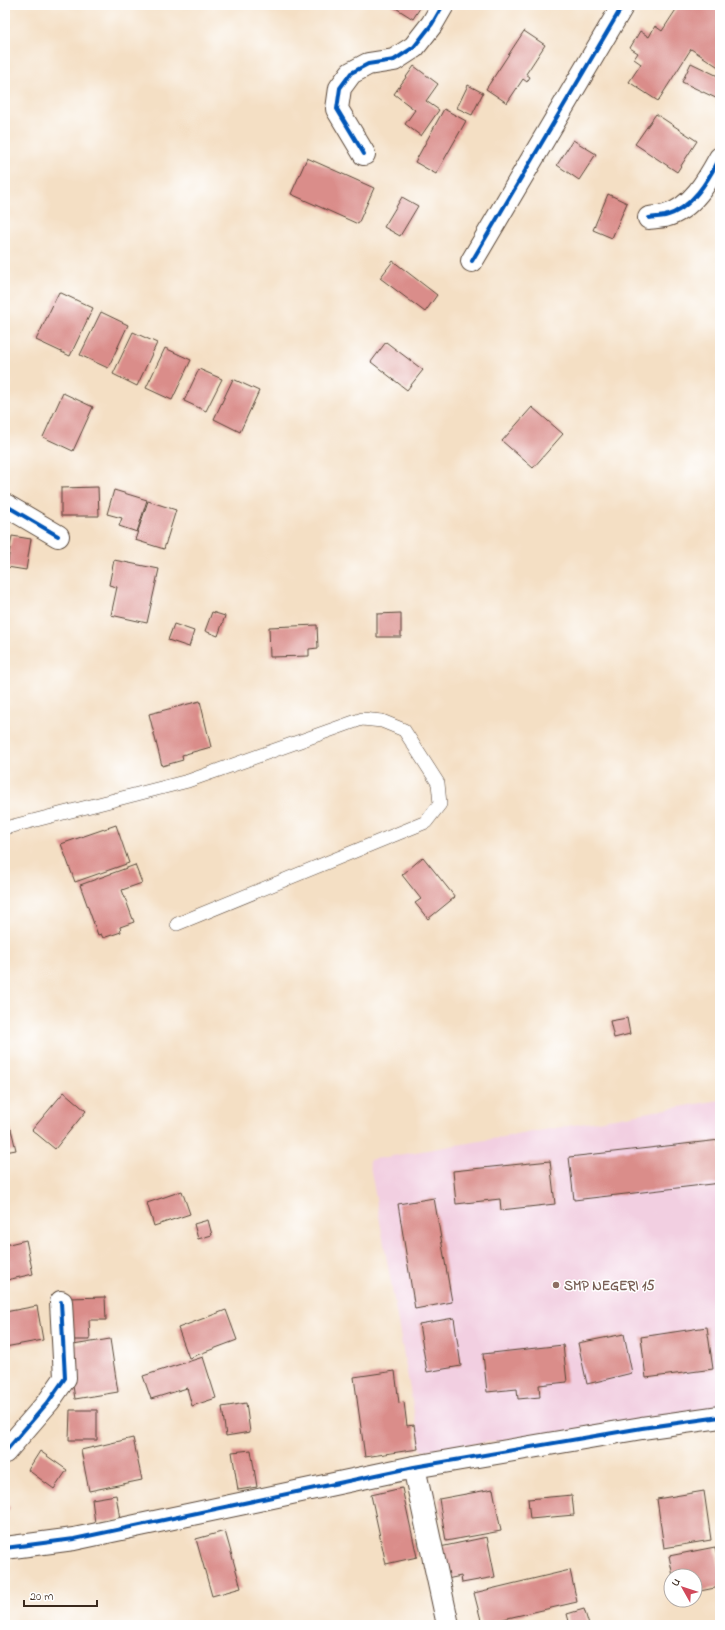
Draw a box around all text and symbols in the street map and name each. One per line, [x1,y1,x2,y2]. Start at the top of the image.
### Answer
place label: SMP NEGERI 15 [564,1276,654,1297]
marker: SMP NEGERI 15 [551,1280,561,1290]
north arrow [663,1568,703,1608]
text: U [668,1575,684,1590]
scale bar [24,1582,97,1608]
text: 20 m [30,1588,53,1606]

